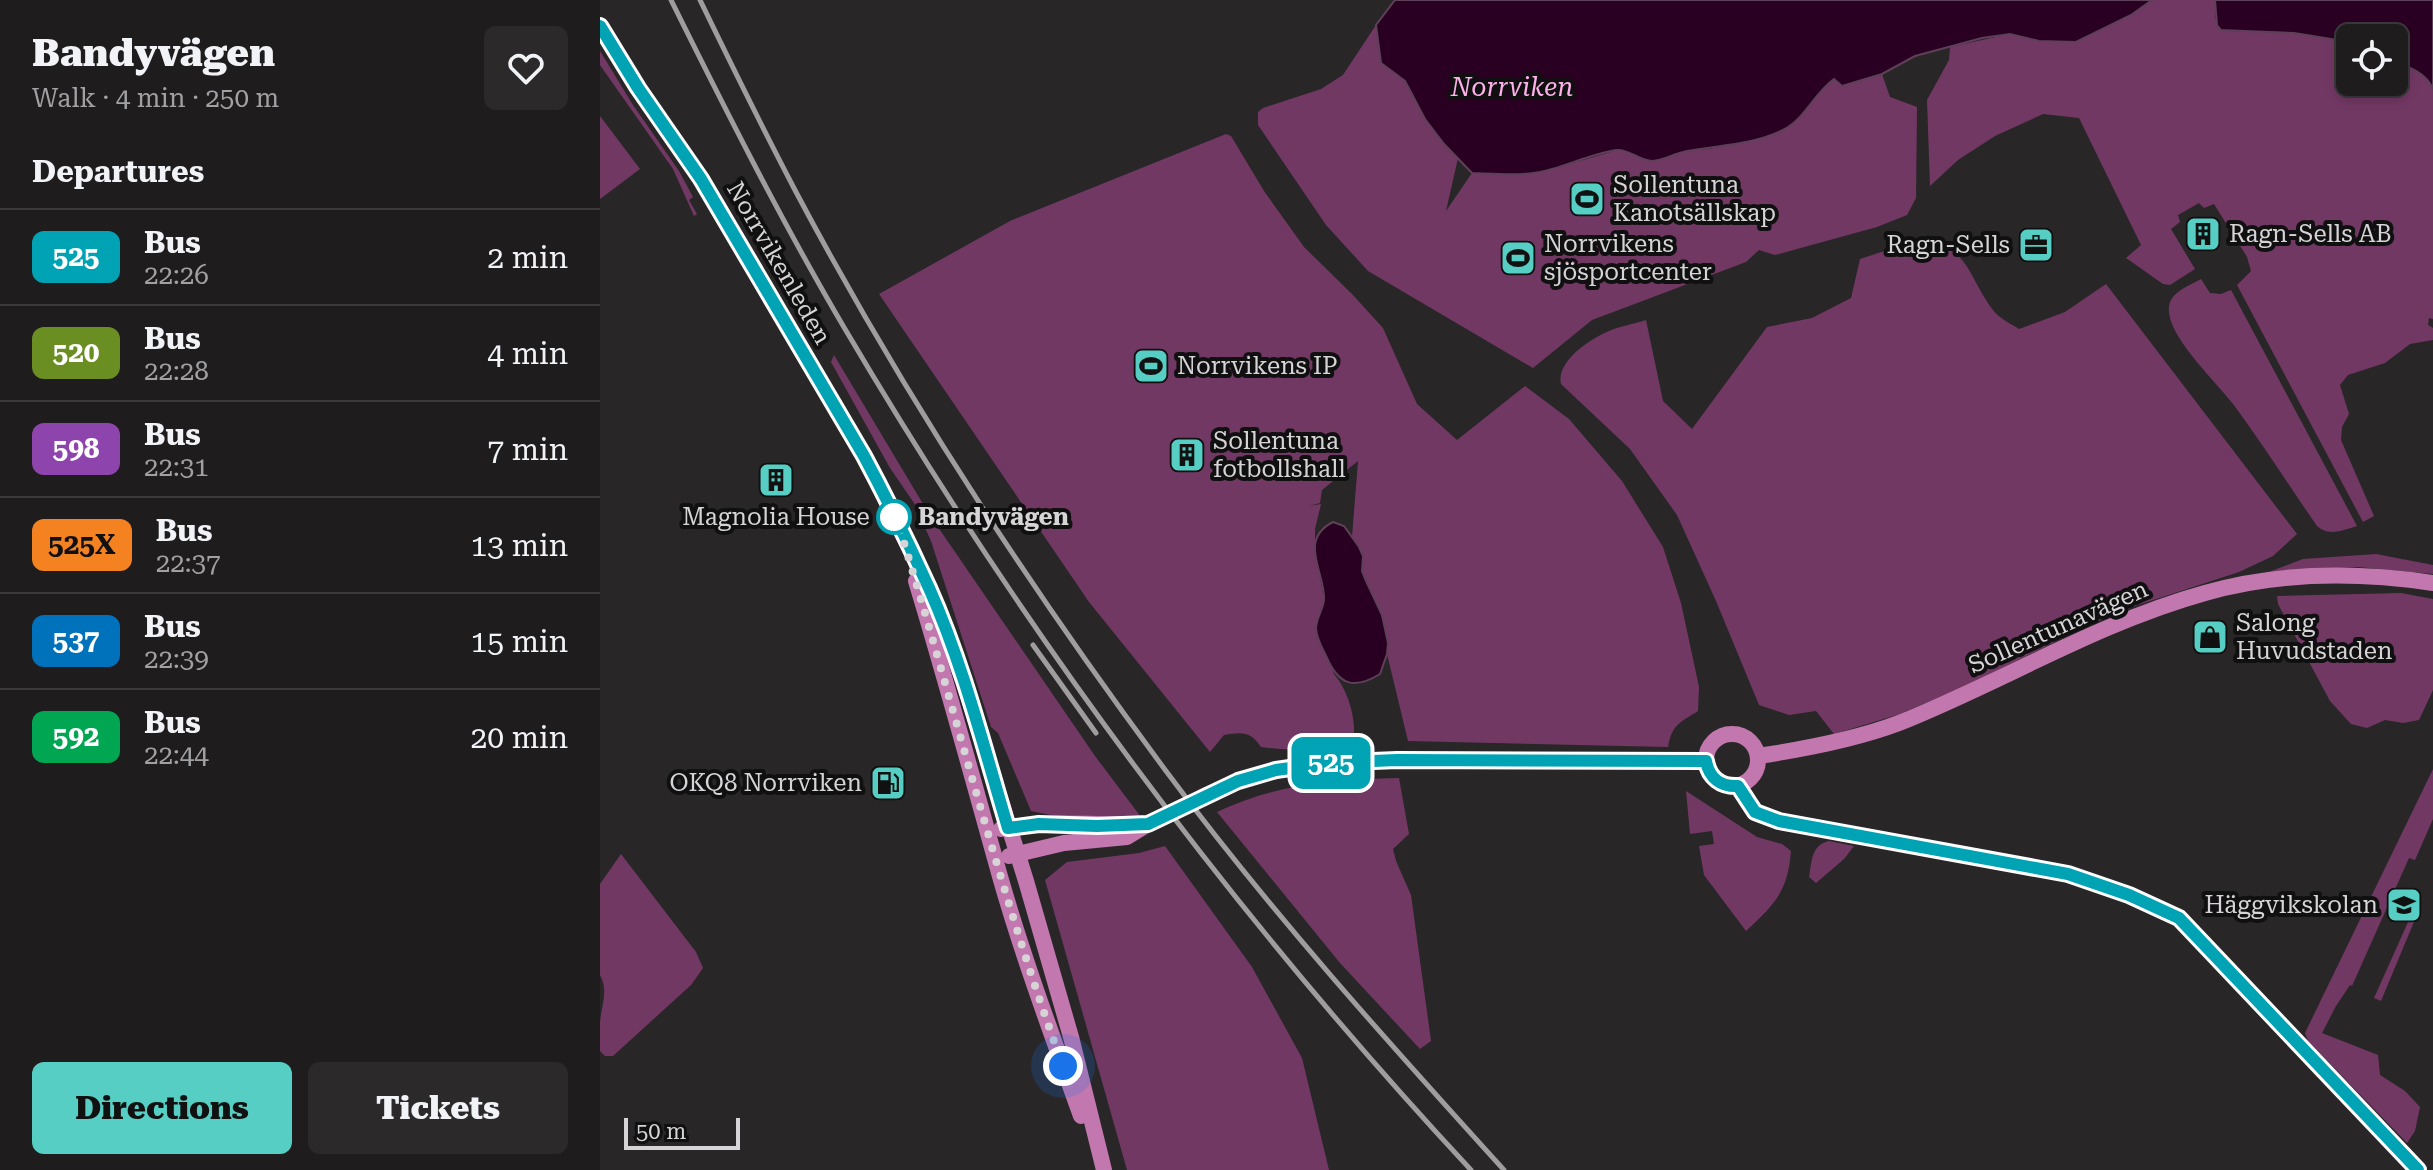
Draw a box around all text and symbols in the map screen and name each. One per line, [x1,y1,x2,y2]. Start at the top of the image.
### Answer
map controls [2336,24,2408,96]
button: locate [2336,24,2408,96]
button: heart [484,26,568,110]
text: Bandyvägen [32,31,275,75]
water label: Norrviken [1450,72,1573,102]
text: Walk · 4 min · 250 m [32,83,279,113]
text: Departures [32,154,204,189]
place label: Sollentuna Kanotsällskap [1613,171,1776,227]
street label: Norrvikenleden [721,177,837,349]
sports icon: Sollentuna Kanotsällskap [1568,180,1606,218]
building icon: Ragn-Sells AB [2184,215,2222,253]
place label: Ragn-Sells AB [2229,220,2392,248]
text: Bus [144,225,201,260]
office icon: Ragn-Sells [2017,226,2055,264]
place label: Norrvikens sjösportcenter [1544,230,1712,286]
place label: Ragn-Sells [1886,231,2010,259]
sports icon: Norrvikens sjösportcenter [1499,239,1537,277]
text: 525 [52,240,100,273]
text: 2 min [487,240,568,275]
text: 22:26 [144,260,209,290]
text: Bus [144,321,201,356]
text: 520 [52,336,100,369]
text: 4 min [487,336,568,371]
sports icon: Norrvikens IP [1132,347,1170,385]
place label: Norrvikens IP [1177,352,1338,380]
text: 22:28 [144,356,209,386]
text: Bus [144,417,201,452]
place label: Sollentuna fotbollshall [1213,427,1346,483]
text: 598 [52,432,100,465]
text: 7 min [487,432,568,467]
building icon: Sollentuna fotbollshall [1168,436,1206,474]
text: 22:31 [144,452,209,482]
building icon: Magnolia House [757,461,795,499]
marker: Bandyvägen [877,500,911,534]
place label: Magnolia House [682,503,870,531]
place label: Bandyvägen [918,503,1069,531]
text: Bus [156,513,213,548]
text: 525X [48,528,116,561]
text: 13 min [471,528,568,563]
text: 22:37 [156,548,221,578]
street label: Sollentunavägen [1964,575,2152,679]
text: Bus [144,609,201,644]
place label: Salong Huvudstaden [2236,609,2392,665]
shop icon: Salong Huvudstaden [2191,618,2229,656]
text: 537 [52,624,100,657]
text: 15 min [471,624,568,659]
text: 22:39 [144,644,209,674]
text: Bus [144,705,201,740]
text: 592 [52,720,100,753]
text: 20 min [471,720,568,755]
line badge: 525 [1285,737,1377,789]
text: 22:44 [144,740,209,770]
text: 525 [1307,746,1355,779]
fuel station icon: OKQ8 Norrviken [869,764,907,802]
place label: OKQ8 Norrviken [669,769,862,797]
school or university icon: Häggvikskolan [2385,886,2423,924]
place label: Häggvikskolan [2204,891,2378,919]
your location [1043,1046,1083,1086]
button: Directions [32,1062,292,1154]
button: Tickets [308,1062,568,1154]
scale bar [624,1114,740,1150]
text: 50 m [636,1119,686,1144]

